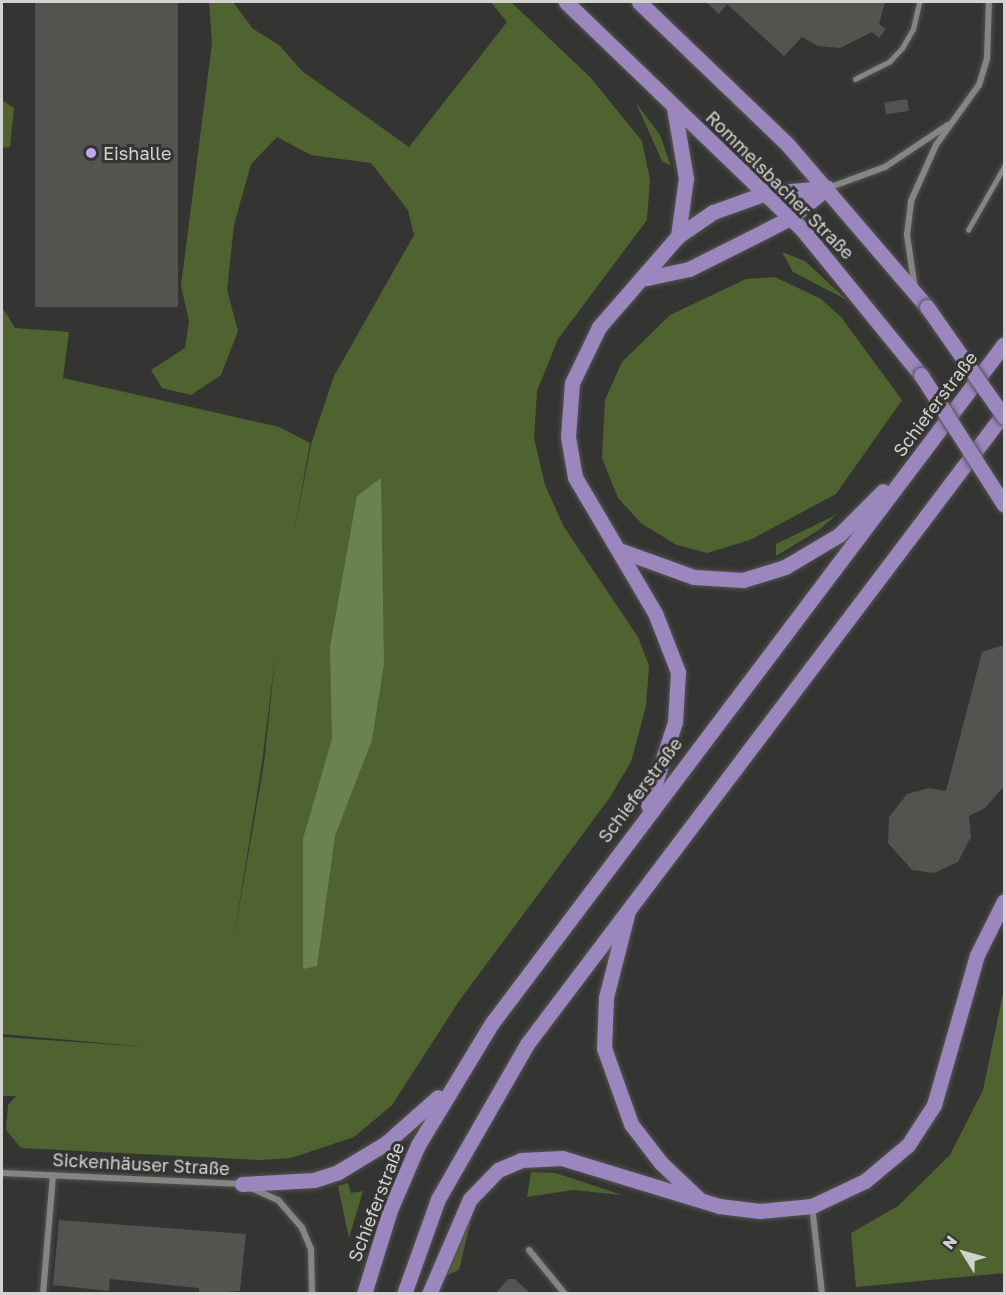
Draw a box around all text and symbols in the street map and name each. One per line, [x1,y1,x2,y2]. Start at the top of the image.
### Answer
street label: Rommelsbacher Straße [701,106,859,264]
place label: Eishalle [103,142,171,164]
marker: Eishalle [84,146,98,160]
street label: Schieferstraße [888,347,982,461]
street label: Schieferstraße [593,733,687,847]
street label: Schieferstraße [343,1139,409,1265]
street label: Sickenhäuser Straße [52,1149,230,1179]
north arrow [934,1223,994,1283]
text: N [938,1231,961,1253]

